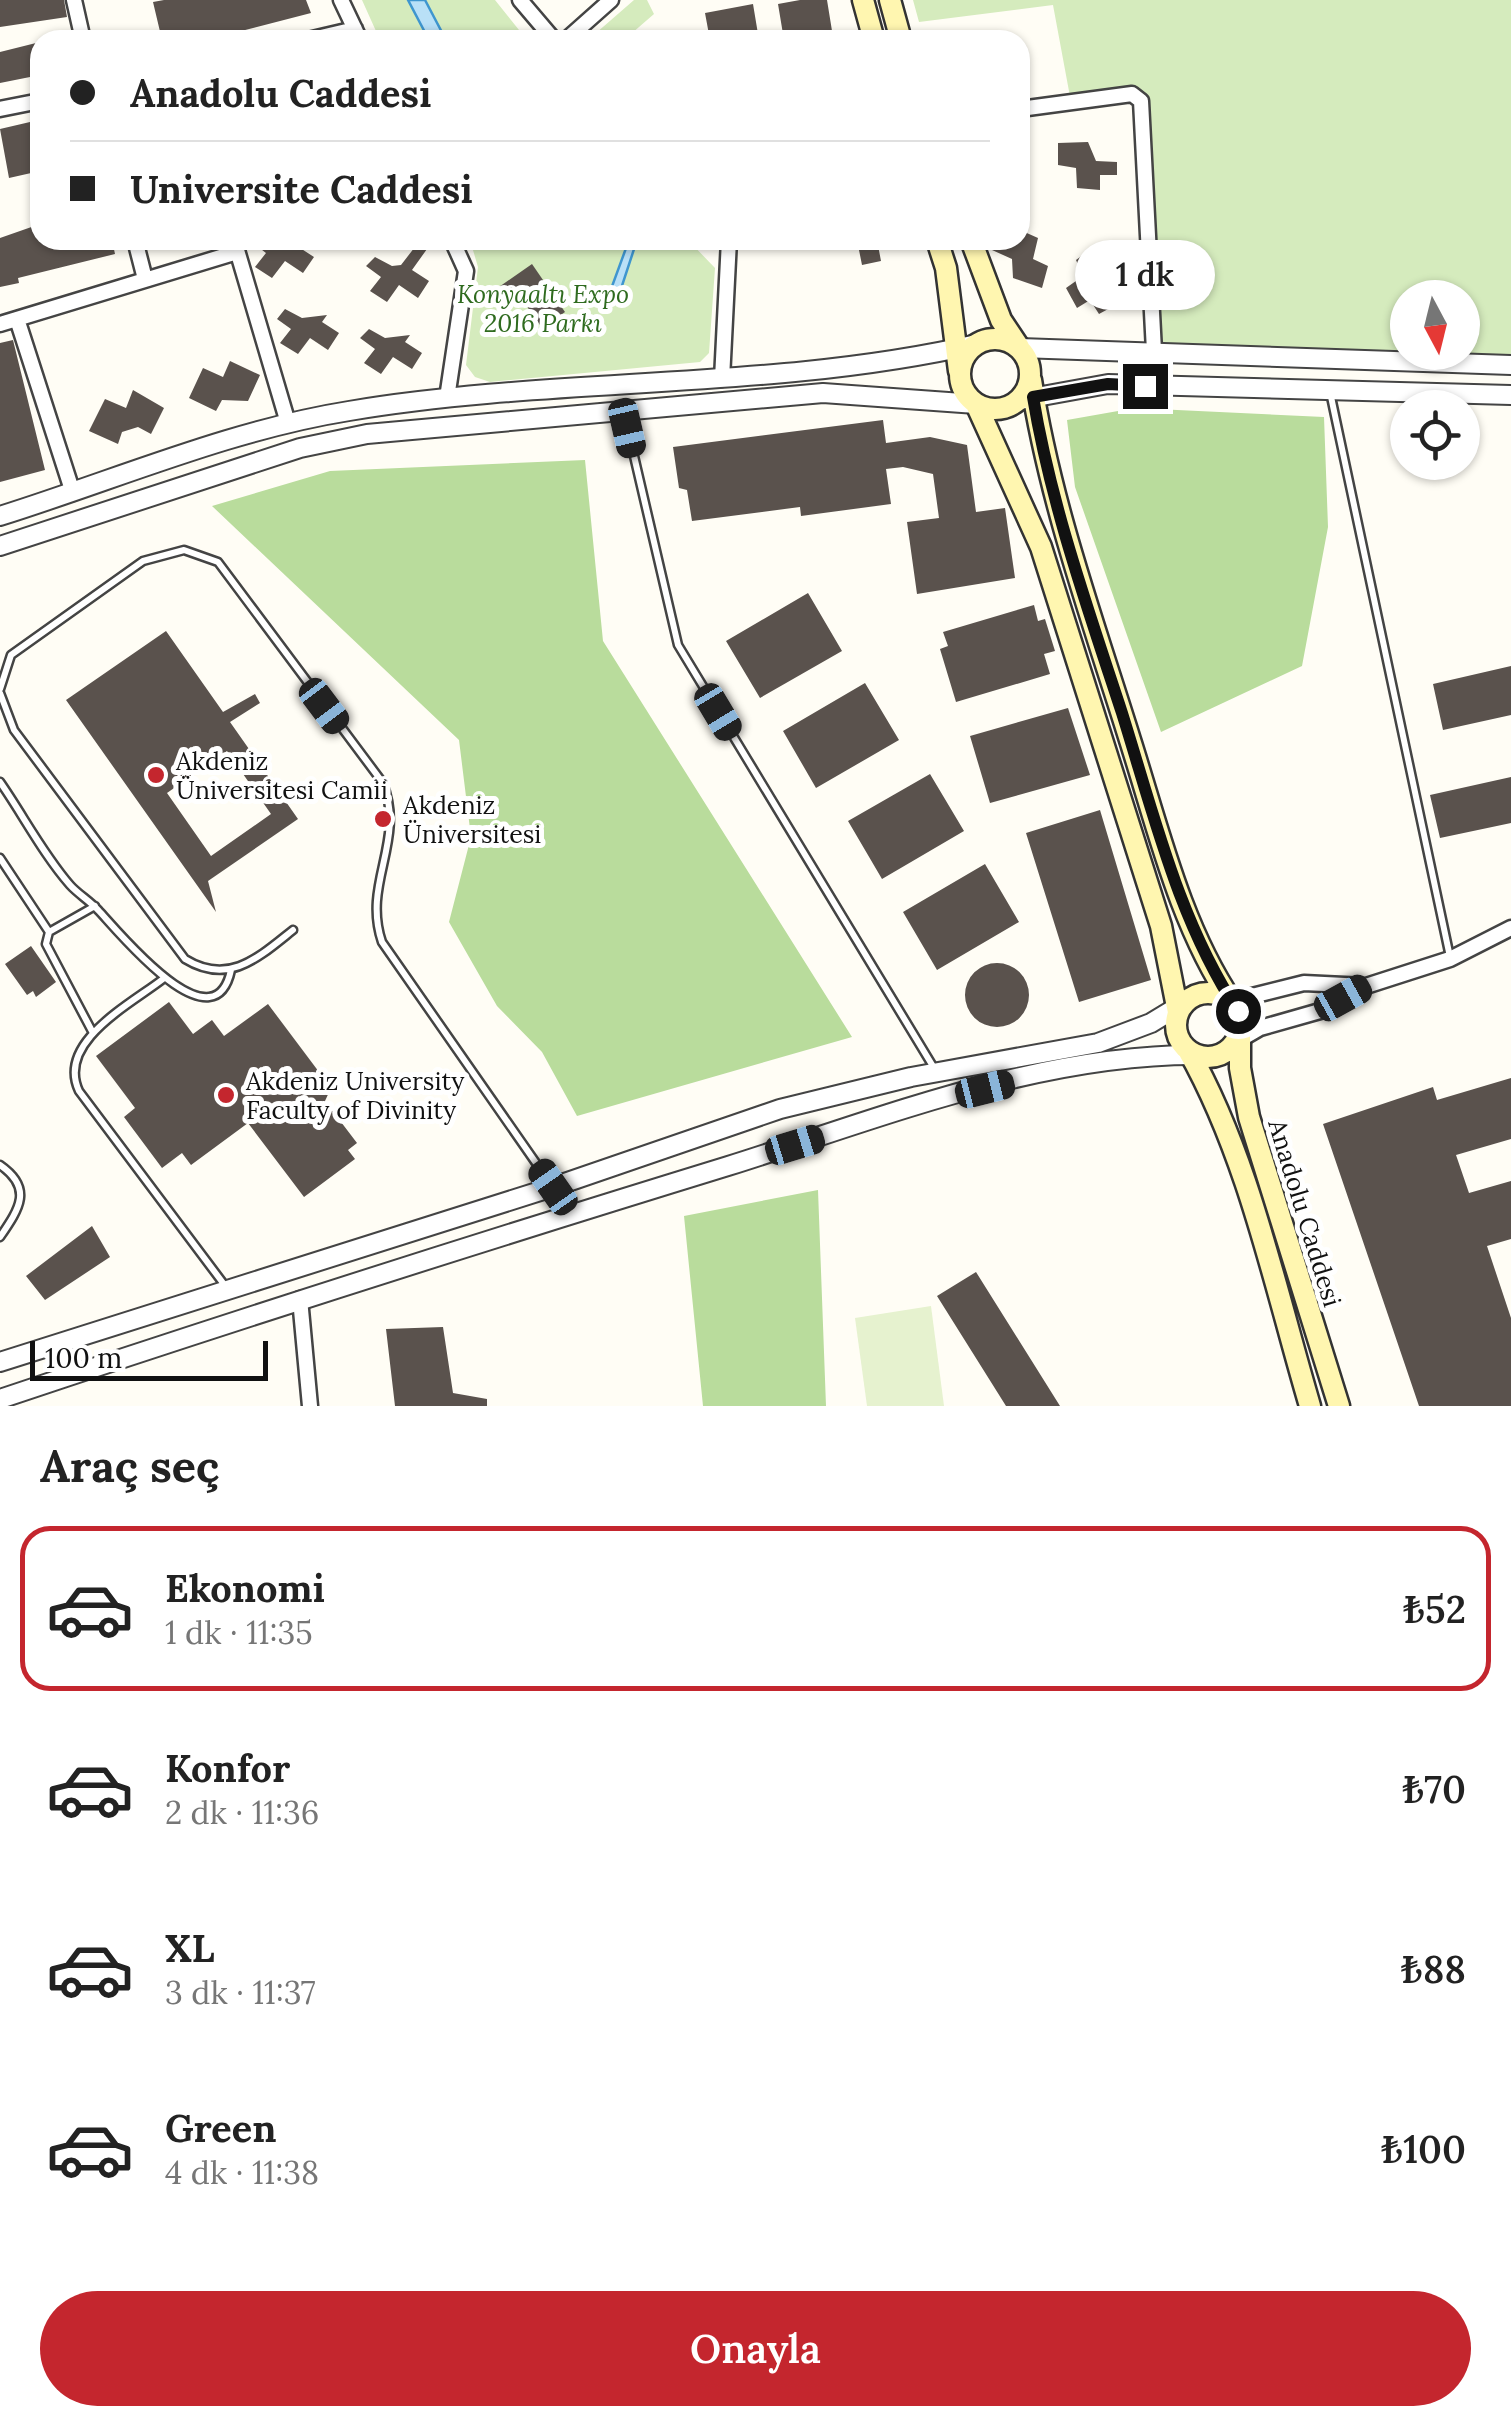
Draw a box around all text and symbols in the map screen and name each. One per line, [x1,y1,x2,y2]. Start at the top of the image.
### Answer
text: Anadolu Caddesi [130,69,431,117]
text: Universite Caddesi [130,165,473,213]
callout: 1 dk [1075,241,1215,311]
text: 1 dk [1116,254,1174,295]
park label: Konyaaltı Expo 2016 Parkı [457,278,629,339]
north arrow [1390,280,1480,370]
map controls [1390,280,1480,480]
route end [1123,364,1168,409]
button: locate [1390,390,1480,480]
car [606,395,648,461]
car [294,673,354,739]
car [690,679,746,745]
place label: Akdeniz Üniversitesi Camii [175,745,388,806]
marker: Akdeniz Üniversitesi Camii [145,764,167,786]
place label: Akdeniz Üniversitesi [402,789,541,850]
marker: Akdeniz Üniversitesi [372,808,394,830]
car [1309,970,1377,1026]
route start [1216,989,1261,1034]
place label: Akdeniz University Faculty of Divinity [245,1065,465,1126]
car [952,1067,1018,1111]
marker: Akdeniz University Faculty of Divinity [215,1084,237,1106]
street label: Anadolu Caddesi [1261,1115,1349,1310]
car [762,1122,828,1168]
car [524,1154,582,1220]
scale bar [30,1336,268,1380]
text: 100 m [45,1340,122,1376]
text: Araç seç [40,1437,219,1494]
icon: car [45,1564,135,1654]
text: Ekonomi [165,1564,325,1612]
text: ₺52 [1403,1585,1466,1633]
text: 1 dk · 11:35 [165,1612,313,1653]
icon: car [45,1744,135,1834]
text: Konfor [165,1744,290,1792]
text: ₺70 [1403,1765,1466,1813]
text: 2 dk · 11:36 [165,1792,319,1833]
icon: car [45,1924,135,2014]
text: XL [165,1924,215,1972]
text: ₺88 [1401,1945,1466,1993]
text: 3 dk · 11:37 [165,1972,316,2013]
icon: car [45,2104,135,2194]
text: Green [165,2104,277,2152]
text: ₺100 [1381,2125,1466,2173]
text: 4 dk · 11:38 [165,2152,319,2193]
button: Onayla [40,2291,1471,2406]

